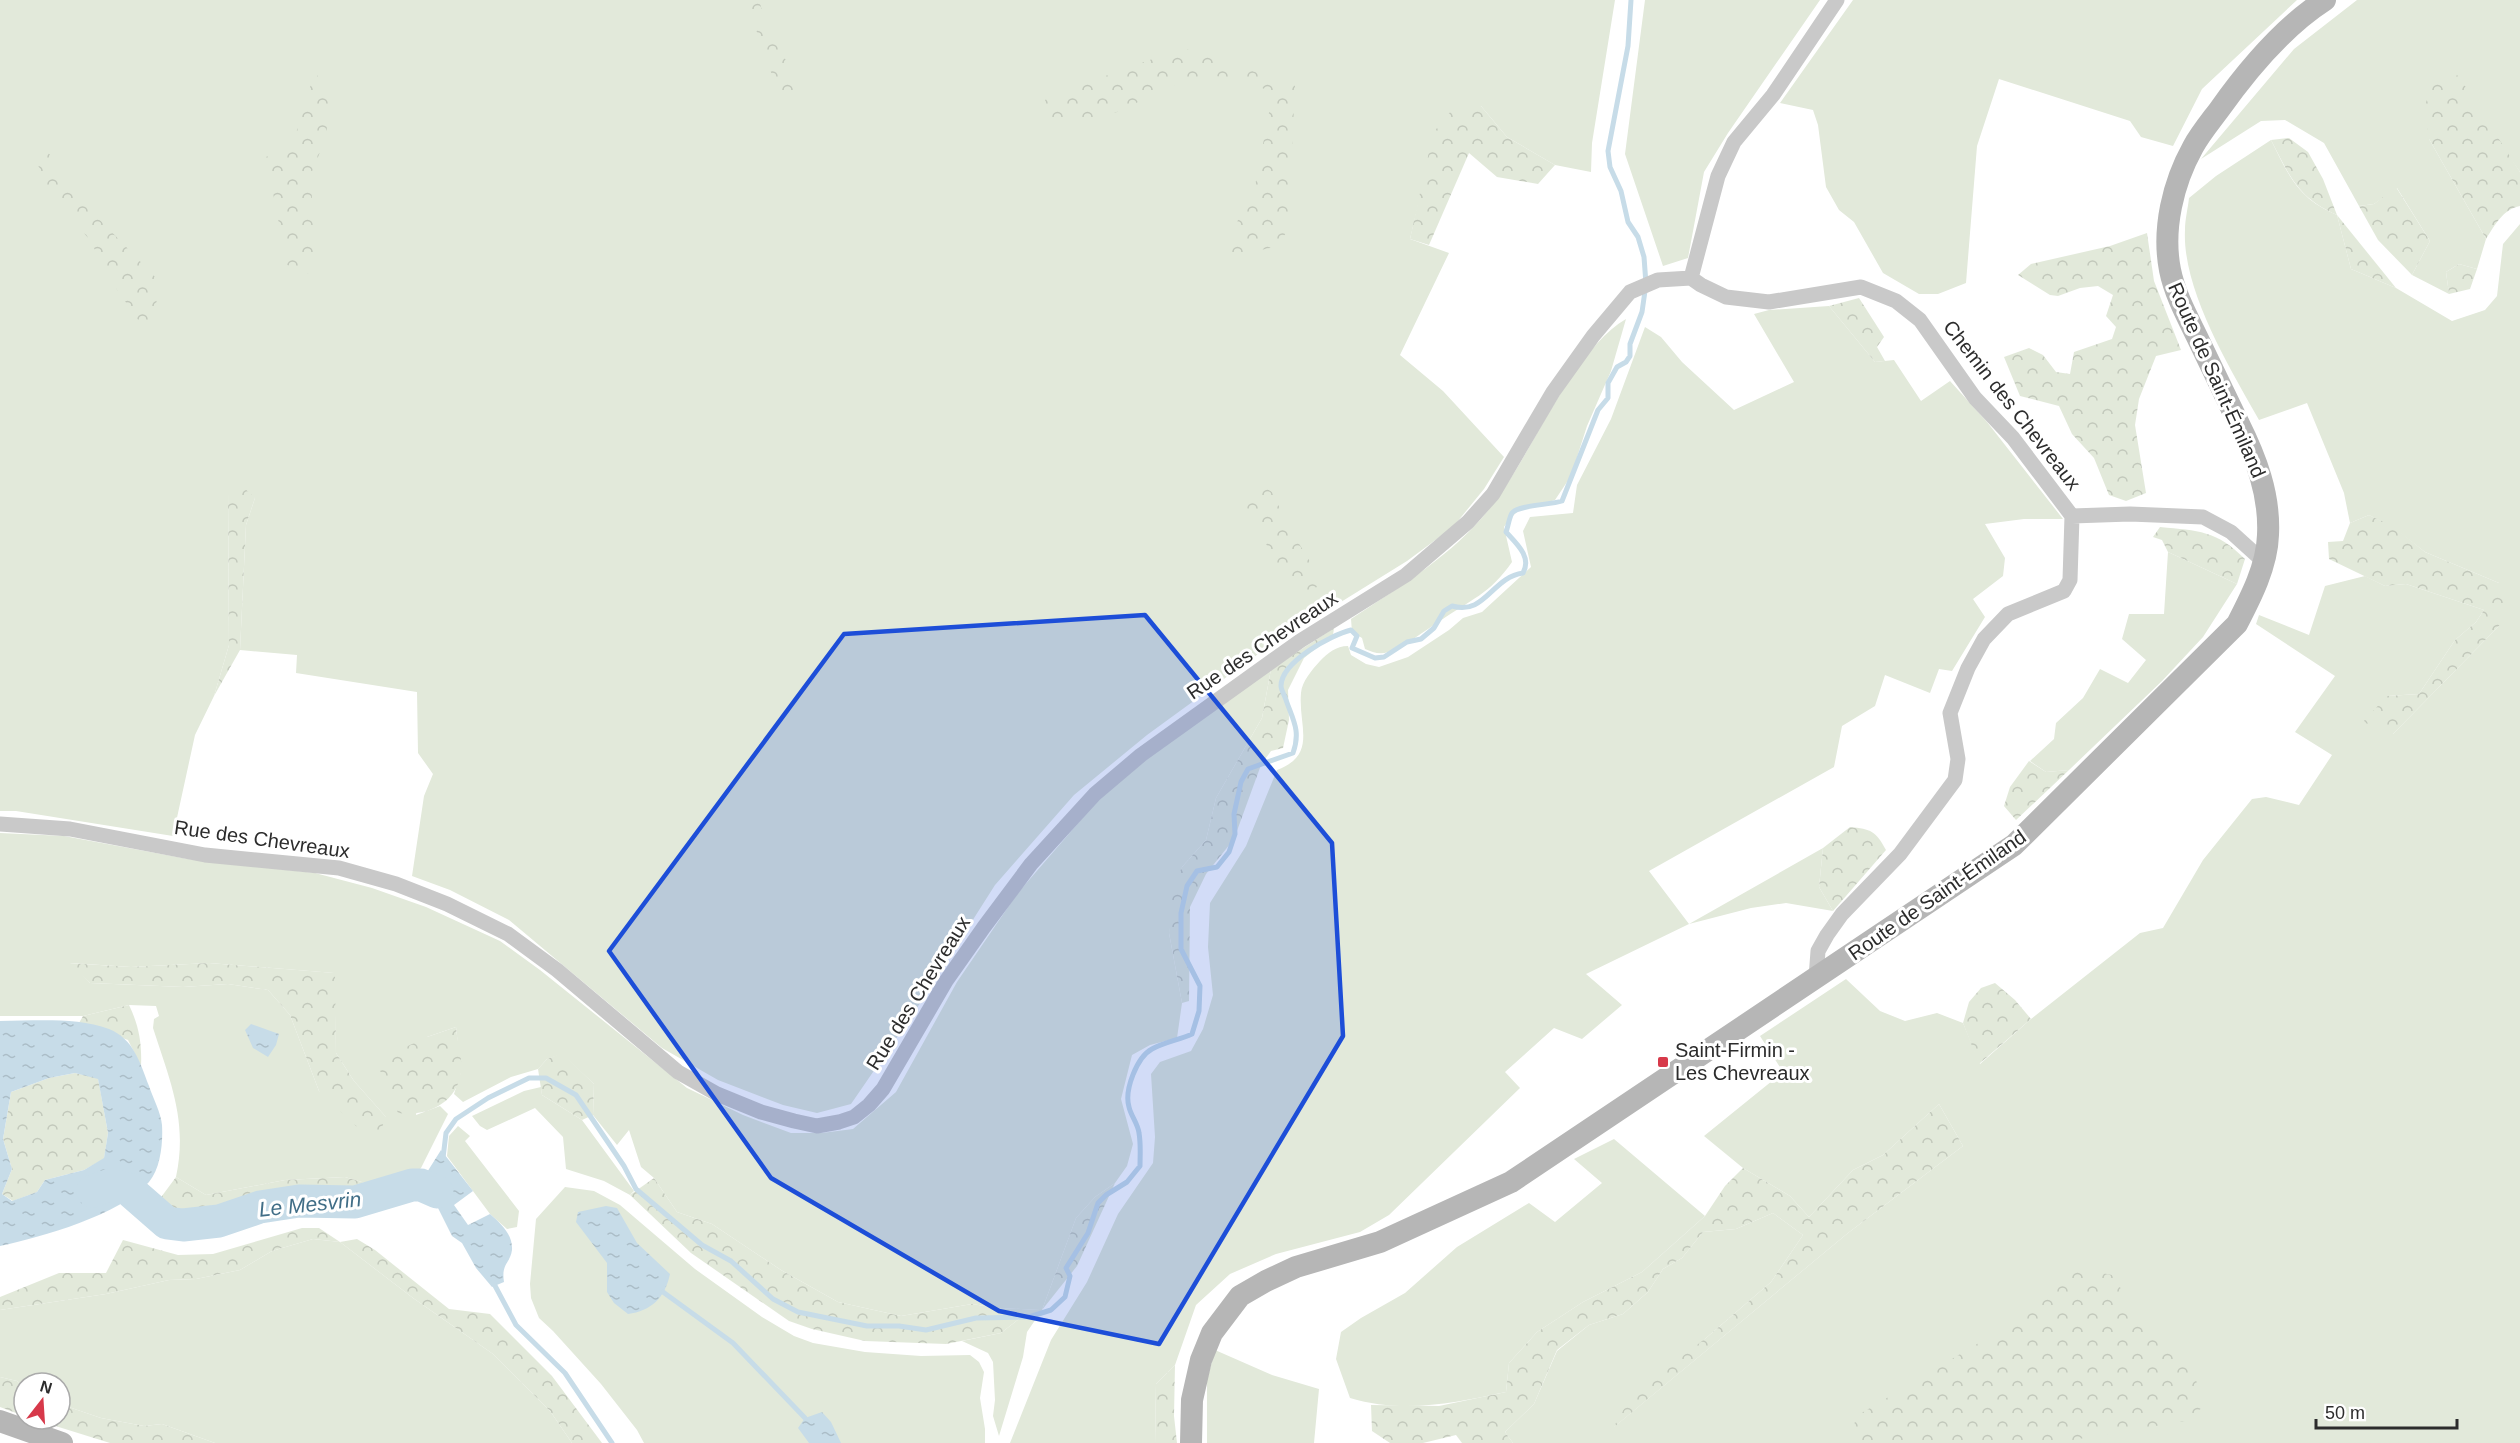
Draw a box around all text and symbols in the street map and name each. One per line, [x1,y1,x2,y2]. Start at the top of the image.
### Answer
street label: Route de Saint-Émiland [2164,279,2270,481]
street label: Chemin des Chevreaux [1939,316,2085,494]
street label: Rue des Chevreaux [1183,586,1341,704]
street label: Rue des Chevreaux [173,816,351,862]
street label: Route de Saint-Émiland [1844,825,2030,965]
street label: Rue des Chevreaux [862,912,974,1074]
place label: Saint-Firmin - Les Chevreaux [1675,1039,1810,1084]
marker: Saint-Firmin - Les Chevreaux [1656,1055,1670,1069]
water label: Le Mesvrin [258,1187,362,1221]
north arrow [12,1371,72,1431]
text: N [38,1377,54,1397]
scale bar [2316,1392,2457,1430]
text: 50 m [2325,1403,2365,1423]

